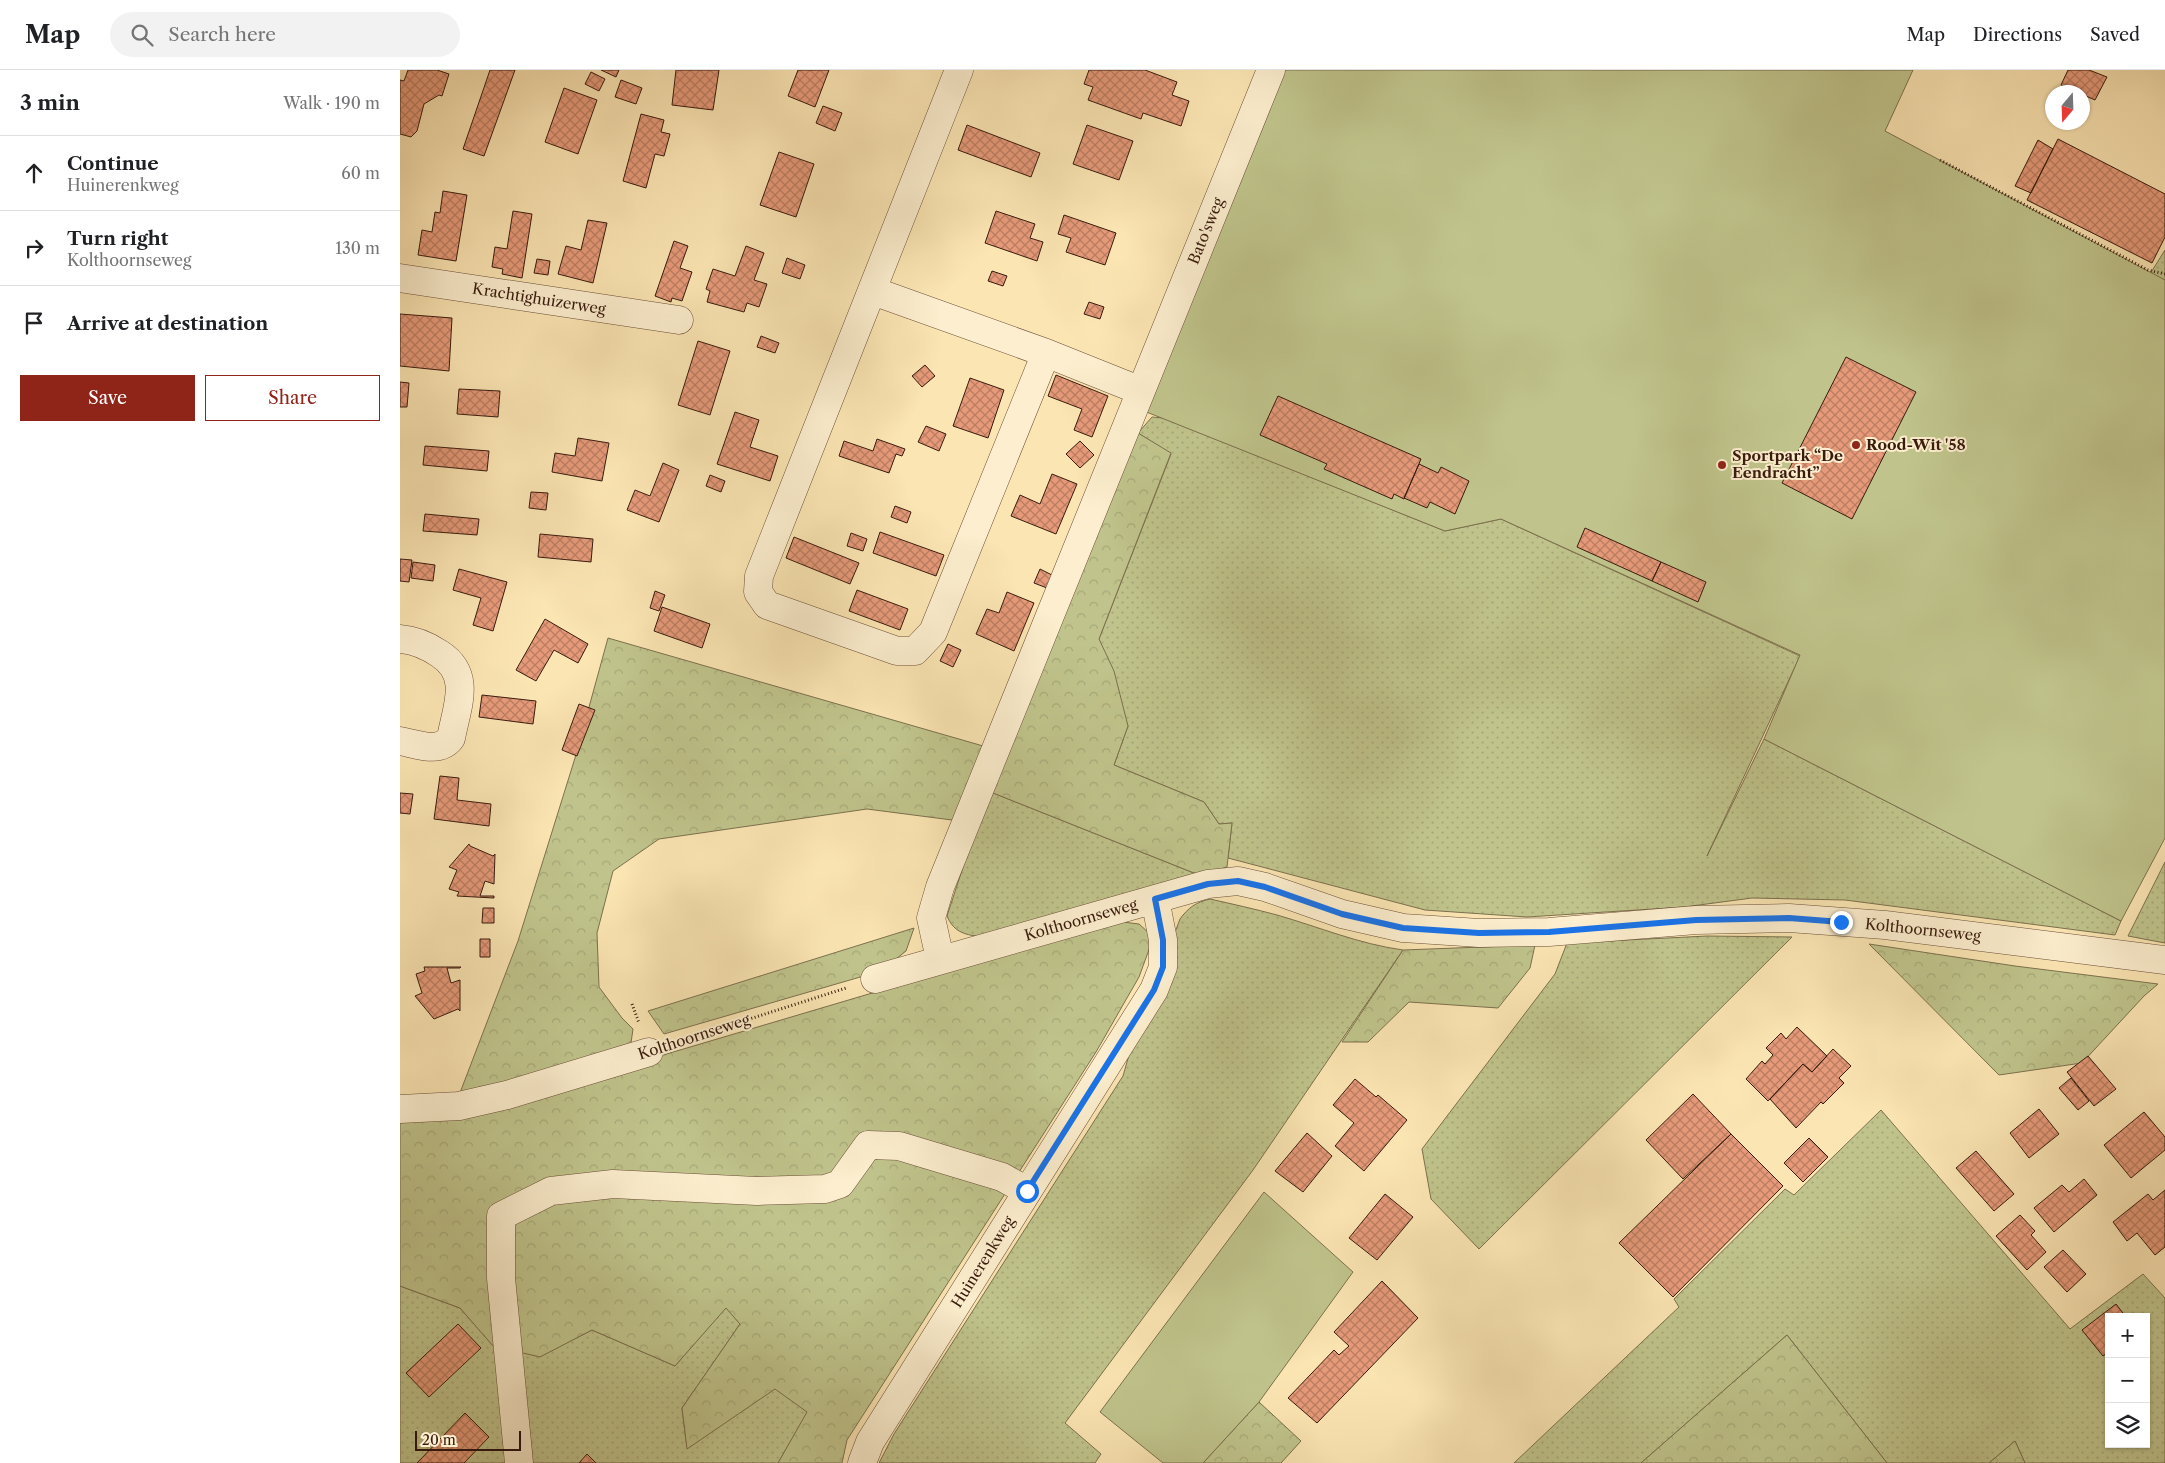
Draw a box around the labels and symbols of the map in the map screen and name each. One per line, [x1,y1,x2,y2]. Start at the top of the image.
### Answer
north arrow [2045,85,2090,130]
street label: Bato'sweg [1184,194,1228,267]
street label: Krachtighuizerweg [471,279,607,318]
place label: Rood-Wit '58 [1866,435,1966,454]
marker: Rood-Wit '58 [1850,439,1862,451]
place label: Sportpark “De Eendracht” [1732,446,1843,482]
marker: Sportpark “De Eendracht” [1716,459,1728,471]
street label: Kolthoornseweg [1022,894,1140,945]
route end [1830,911,1853,934]
street label: Kolthoornseweg [1864,914,1982,945]
street label: Kolthoornseweg [635,1009,752,1064]
route start [1016,1180,1039,1203]
street label: Huinerenkweg [947,1212,1018,1311]
scale bar [415,1428,521,1451]

